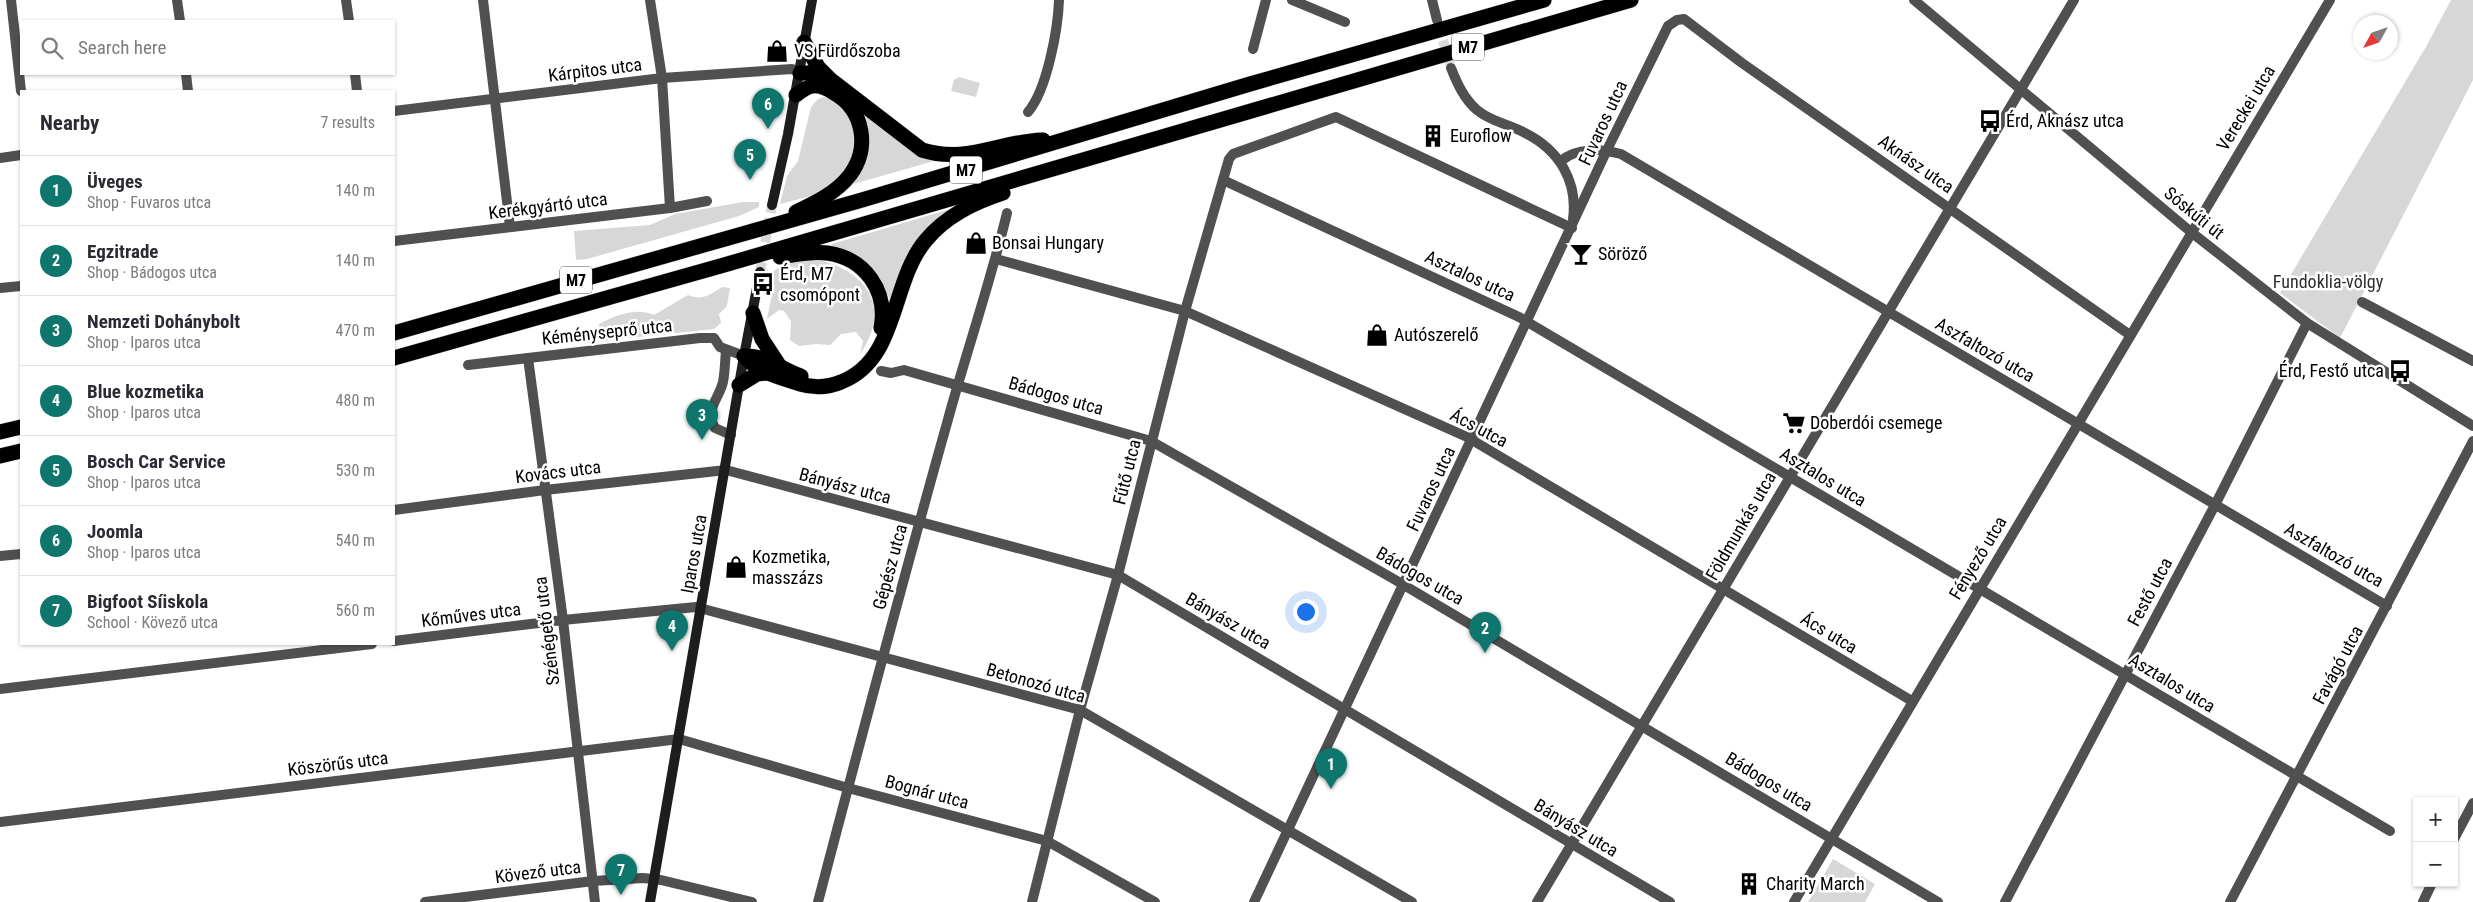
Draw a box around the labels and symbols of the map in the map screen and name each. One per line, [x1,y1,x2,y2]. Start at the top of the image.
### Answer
north arrow [2353,15,2398,60]
road number: M7 [1452,34,1484,61]
shop icon: VS Fürdőszoba [764,38,790,64]
place label: VS Fürdőszoba [794,40,901,61]
street label: Kárpitos utca [547,53,643,86]
street label: Vereckei utca [2212,61,2279,154]
street label: Fuvaros utca [1574,77,1631,168]
pin: 6 [752,88,784,129]
bus stop icon: Érd, Aknász utca [1977,108,2003,134]
place label: Érd, Aknász utca [2006,110,2124,131]
building icon: Euroflow [1420,123,1446,149]
place label: Euroflow [1450,125,1512,146]
street label: Aknász utca [1875,130,1958,197]
pin: 5 [734,139,766,180]
road number: M7 [950,156,982,184]
street label: Sóskúti út [2160,182,2229,243]
street label: Kerékgyártó utca [487,188,609,223]
shop icon: Bonsai Hungary [963,230,989,256]
place label: Bonsai Hungary [992,232,1104,253]
bar icon: Söröző [1568,241,1594,267]
place label: Söröző [1598,243,1647,264]
street label: Asztalos utca [1422,246,1519,306]
place label: Érd, M7 csomópont [780,263,860,305]
road number: M7 [560,266,592,294]
bus stop icon: Érd, M7 csomópont [750,271,776,297]
park label: Fundoklia-völgy [2273,271,2384,292]
street label: Aszfaltozó utca [1932,313,2039,386]
street label: Kéményseprő utca [541,314,673,349]
shop icon: Autószerelő [1364,322,1390,348]
place label: Autószerelő [1394,324,1479,345]
bus stop icon: Érd, Festő utca [2387,358,2413,384]
place label: Érd, Festő utca [2279,360,2384,381]
street label: Bádogos utca [1006,372,1106,419]
pin: 3 [686,399,718,440]
street label: Ács utca [1447,404,1512,451]
supermarket icon: Doberdói csemege [1781,410,1807,436]
place label: Doberdói csemege [1810,412,1942,433]
street label: Fűtő utca [1108,437,1145,507]
street label: Fuvaros utca [1402,443,1459,534]
street label: Asztalos utca [1776,443,1870,511]
street label: Kovács utca [514,456,602,487]
street label: Bányász utca [797,463,893,508]
street label: Földmunkás utca [1701,468,1780,584]
street label: Fényező utca [1945,512,2011,603]
street label: Iparos utca [676,513,711,595]
street label: Aszfaltozó utca [2281,518,2388,591]
street label: Gépész utca [868,522,911,612]
street label: Bádogos utca [1373,542,1468,609]
place label: Kozmetika, masszázs [752,546,830,588]
shop icon: Kozmetika, masszázs [723,554,749,580]
street label: Festő utca [2123,554,2176,630]
street label: Szénégető utca [529,576,564,687]
street label: Bányász utca [1182,588,1274,653]
street label: Kőműves utca [420,598,522,631]
your location [1293,599,1319,625]
street label: Ács utca [1797,608,1861,658]
pin: 4 [656,610,688,651]
pin: 2 [1469,612,1501,653]
street label: Favágó utca [2308,622,2367,708]
street label: Asztalos utca [2125,649,2219,717]
street label: Betonozó utca [984,658,1088,707]
street label: Köszörűs utca [286,747,389,780]
street label: Bádogos utca [1722,747,1817,816]
pin: 1 [1315,748,1347,789]
street label: Bognár utca [883,770,971,813]
street label: Bányász utca [1530,794,1622,861]
pin: 7 [605,854,637,895]
street label: Kövező utca [494,856,582,887]
building icon: Charity March [1736,871,1762,897]
place label: Charity March [1766,873,1865,894]

